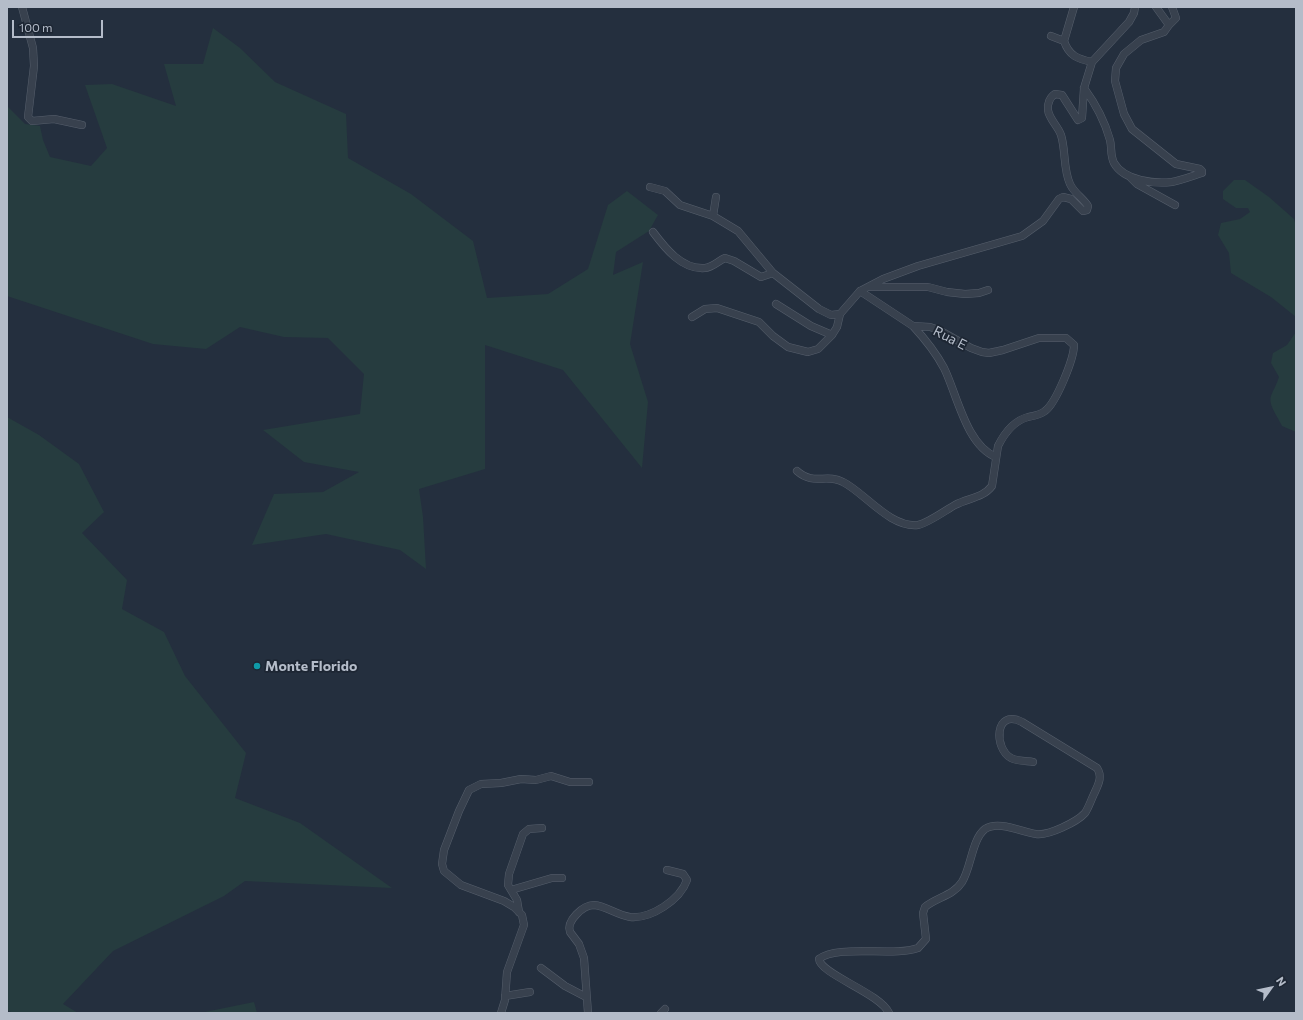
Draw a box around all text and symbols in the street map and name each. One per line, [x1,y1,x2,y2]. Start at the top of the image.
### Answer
scale bar [14,12,105,38]
text: 100 m [19,20,53,34]
street label: Rua E [930,322,970,354]
place label: Monte Florido [265,658,357,674]
marker: Monte Florido [252,661,262,671]
north arrow [1251,968,1291,1008]
text: N [1274,974,1289,988]

